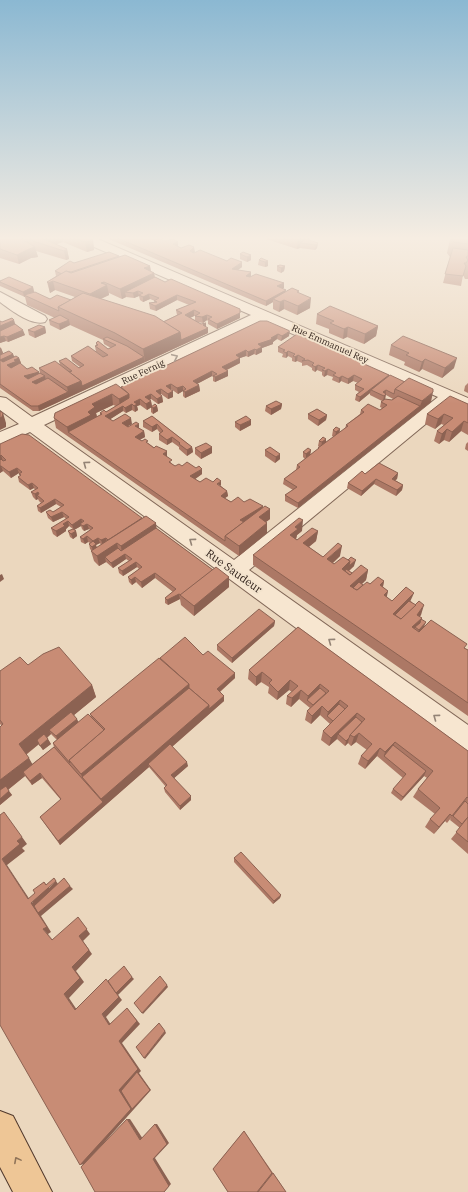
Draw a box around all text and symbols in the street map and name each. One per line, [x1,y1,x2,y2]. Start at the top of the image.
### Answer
street label: Rue Emmanuel Rey [290,322,370,365]
one-way arrow [170,354,178,362]
street label: Rue Fernig [120,357,166,386]
one-way arrow [84,462,91,469]
one-way arrow [189,538,196,545]
street label: Rue Saudeur [203,546,265,596]
one-way arrow [328,638,335,646]
one-way arrow [434,715,441,722]
one-way arrow [14,1157,21,1165]

